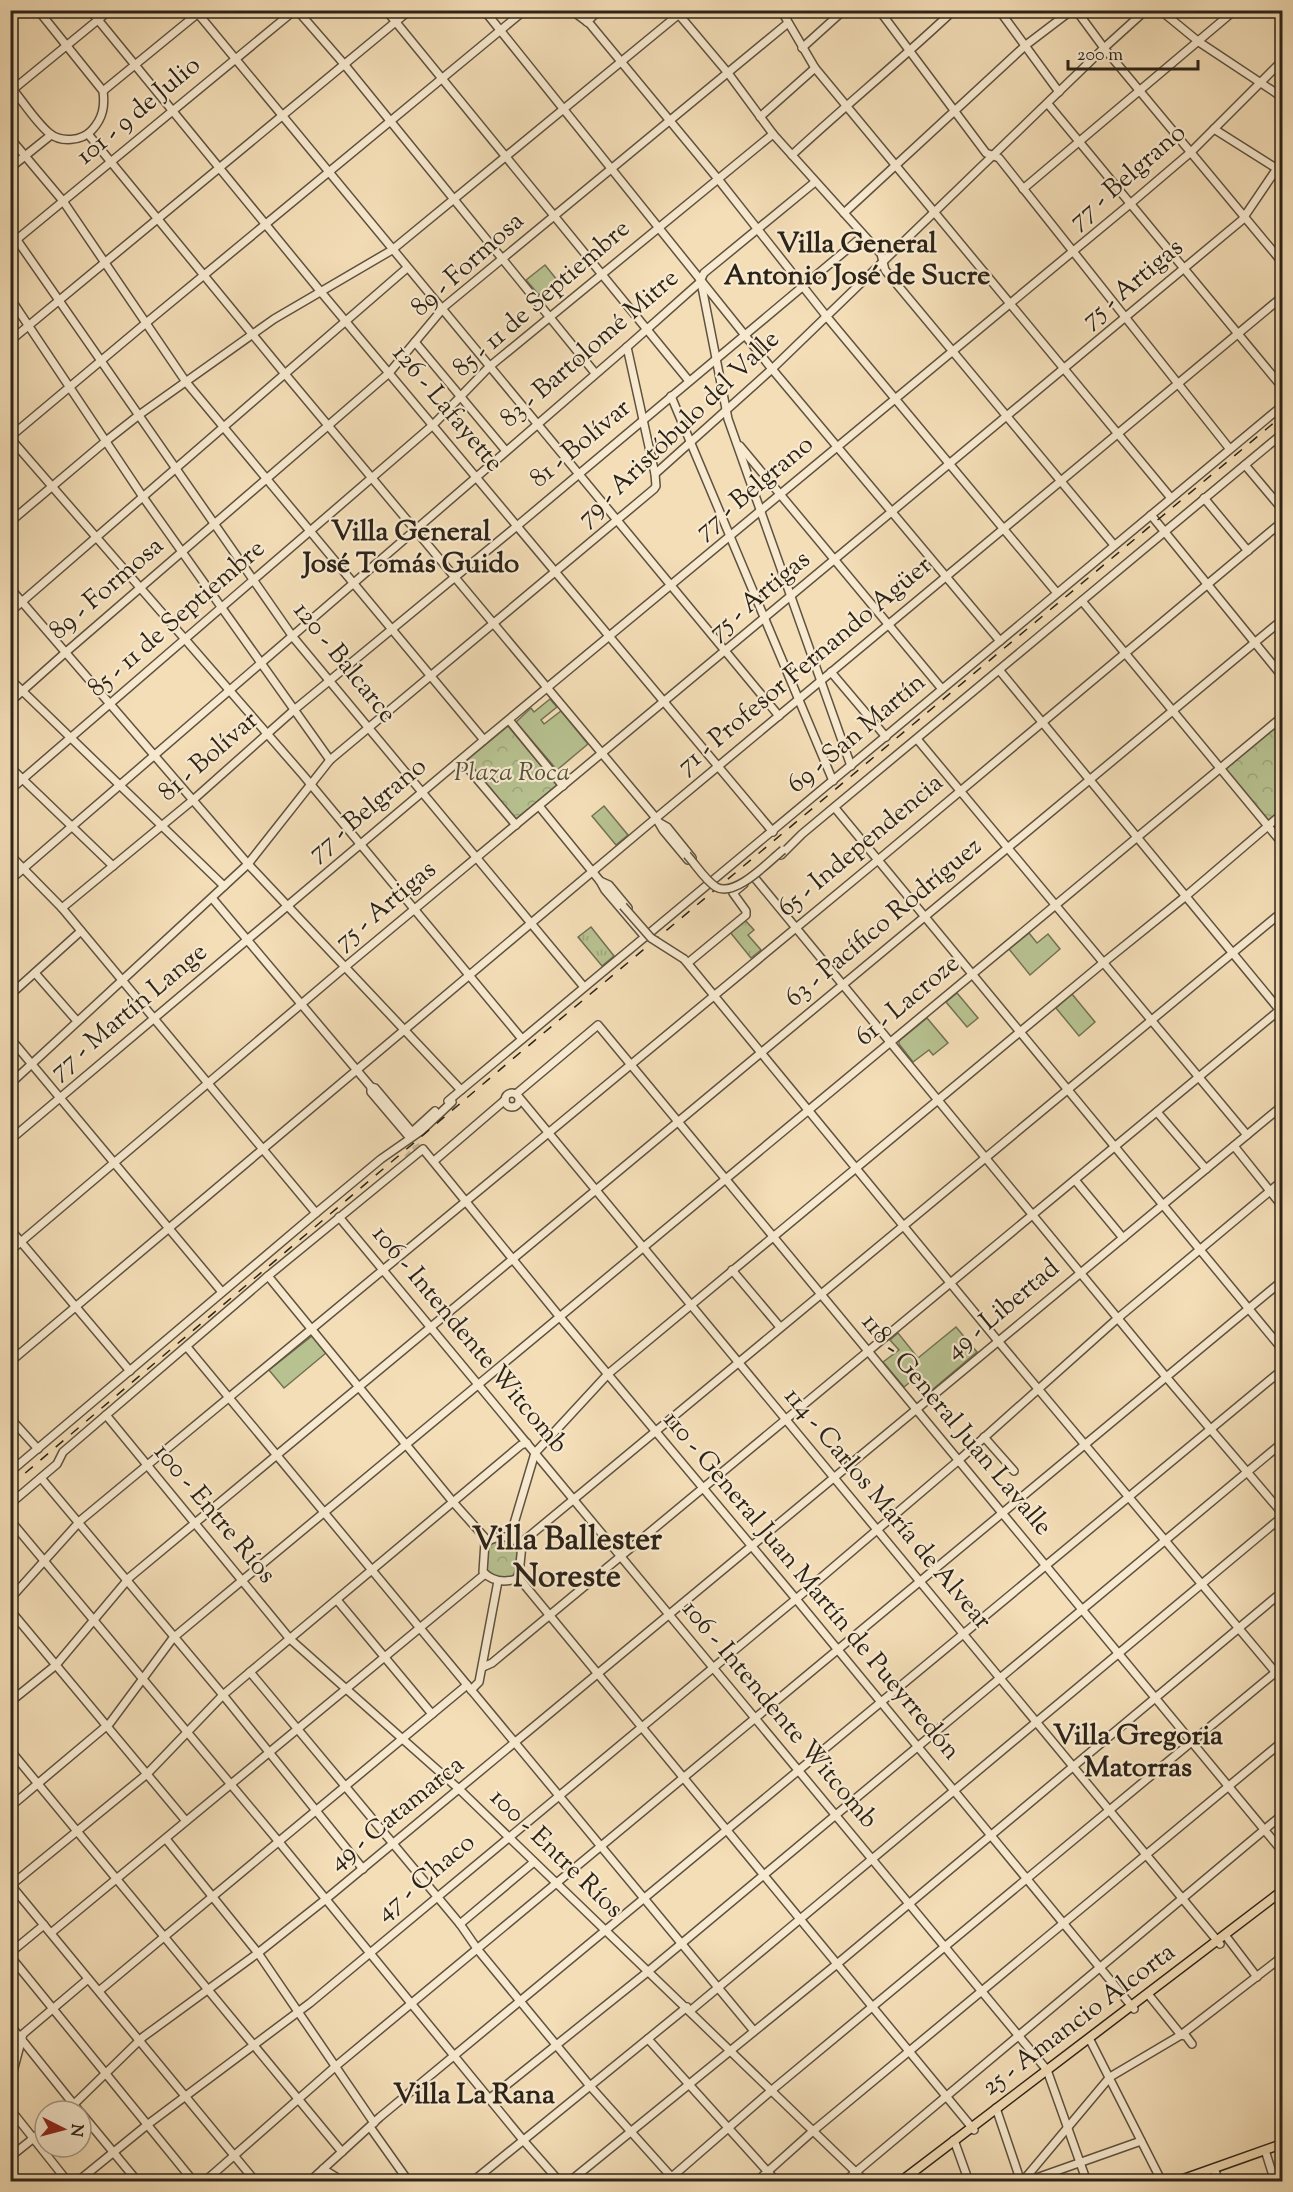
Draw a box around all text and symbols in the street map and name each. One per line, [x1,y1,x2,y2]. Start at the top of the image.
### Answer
scale bar [1068,33,1198,71]
text: 200 m [1077,43,1123,69]
street label: 101 - 9 de Julio [69,48,209,174]
street label: 77 - Belgrano [1061,115,1195,239]
street label: 89 - Formosa [403,204,533,326]
street label: 85 - 11 de Septiembre [445,211,639,387]
district label: Villa General Antonio José de Sucre [724,225,990,297]
street label: 75 - Artigas [1074,230,1192,338]
street label: 83 - Bartolomé Mitre [493,261,687,437]
street label: 79 - Aristóbulo del Valle [569,322,789,536]
street label: 126 - Lafayette [383,337,511,481]
street label: 81 - Bolívar [522,391,640,497]
street label: 77 - Belgrano [688,427,822,549]
district label: Villa General José Tomás Guido [301,513,519,585]
street label: 89 - Formosa [42,529,172,649]
street label: 85 - 11 de Septiembre [80,531,274,707]
street label: 75 - Artigas [701,542,819,650]
street label: 71 - Profesor Fernando Agüer [669,548,941,784]
street label: 120 - Balcarce [283,594,405,732]
street label: 69 - San Martín [780,665,934,803]
street label: 81 - Bolívar [151,703,267,811]
street label: 77 - Belgrano [301,749,435,871]
park label: Plaza Roca [454,755,570,792]
street label: 65 - Independencia [770,766,952,926]
street label: 63 - Pacífico Rodríguez [777,829,991,1017]
street label: 75 - Artigas [327,852,445,960]
street label: 77 - Martín Lange [42,935,216,1089]
street label: 61 - Lacroze [848,946,968,1056]
street label: 106 - Intendente Witcomb [362,1218,576,1462]
street label: 49 - Libertad [938,1251,1069,1369]
street label: 118 - General Juan Lavalle [852,1306,1060,1544]
street label: 114 - Carlos María de Alvear [774,1380,1000,1638]
street label: 110 - General Juan Martín de Pueyrredón [654,1403,968,1769]
street label: 100 - Entre Ríos [144,1436,284,1592]
district label: Villa Ballester Noreste [472,1518,663,1601]
street label: 106 - Intendente Witcomb [672,1593,886,1837]
district label: Villa Gregoria Matorras [1053,1717,1223,1789]
street label: 49 - Catamarca [321,1748,473,1880]
street label: 100 - Entre Ríos [481,1780,631,1928]
street label: 47 - Chaco [368,1825,484,1931]
street label: 25 - Amancio Alcorta [974,1935,1184,2105]
district label: Villa La Rana [393,2076,555,2116]
north arrow [33,2099,93,2159]
text: N [63,2123,88,2138]

